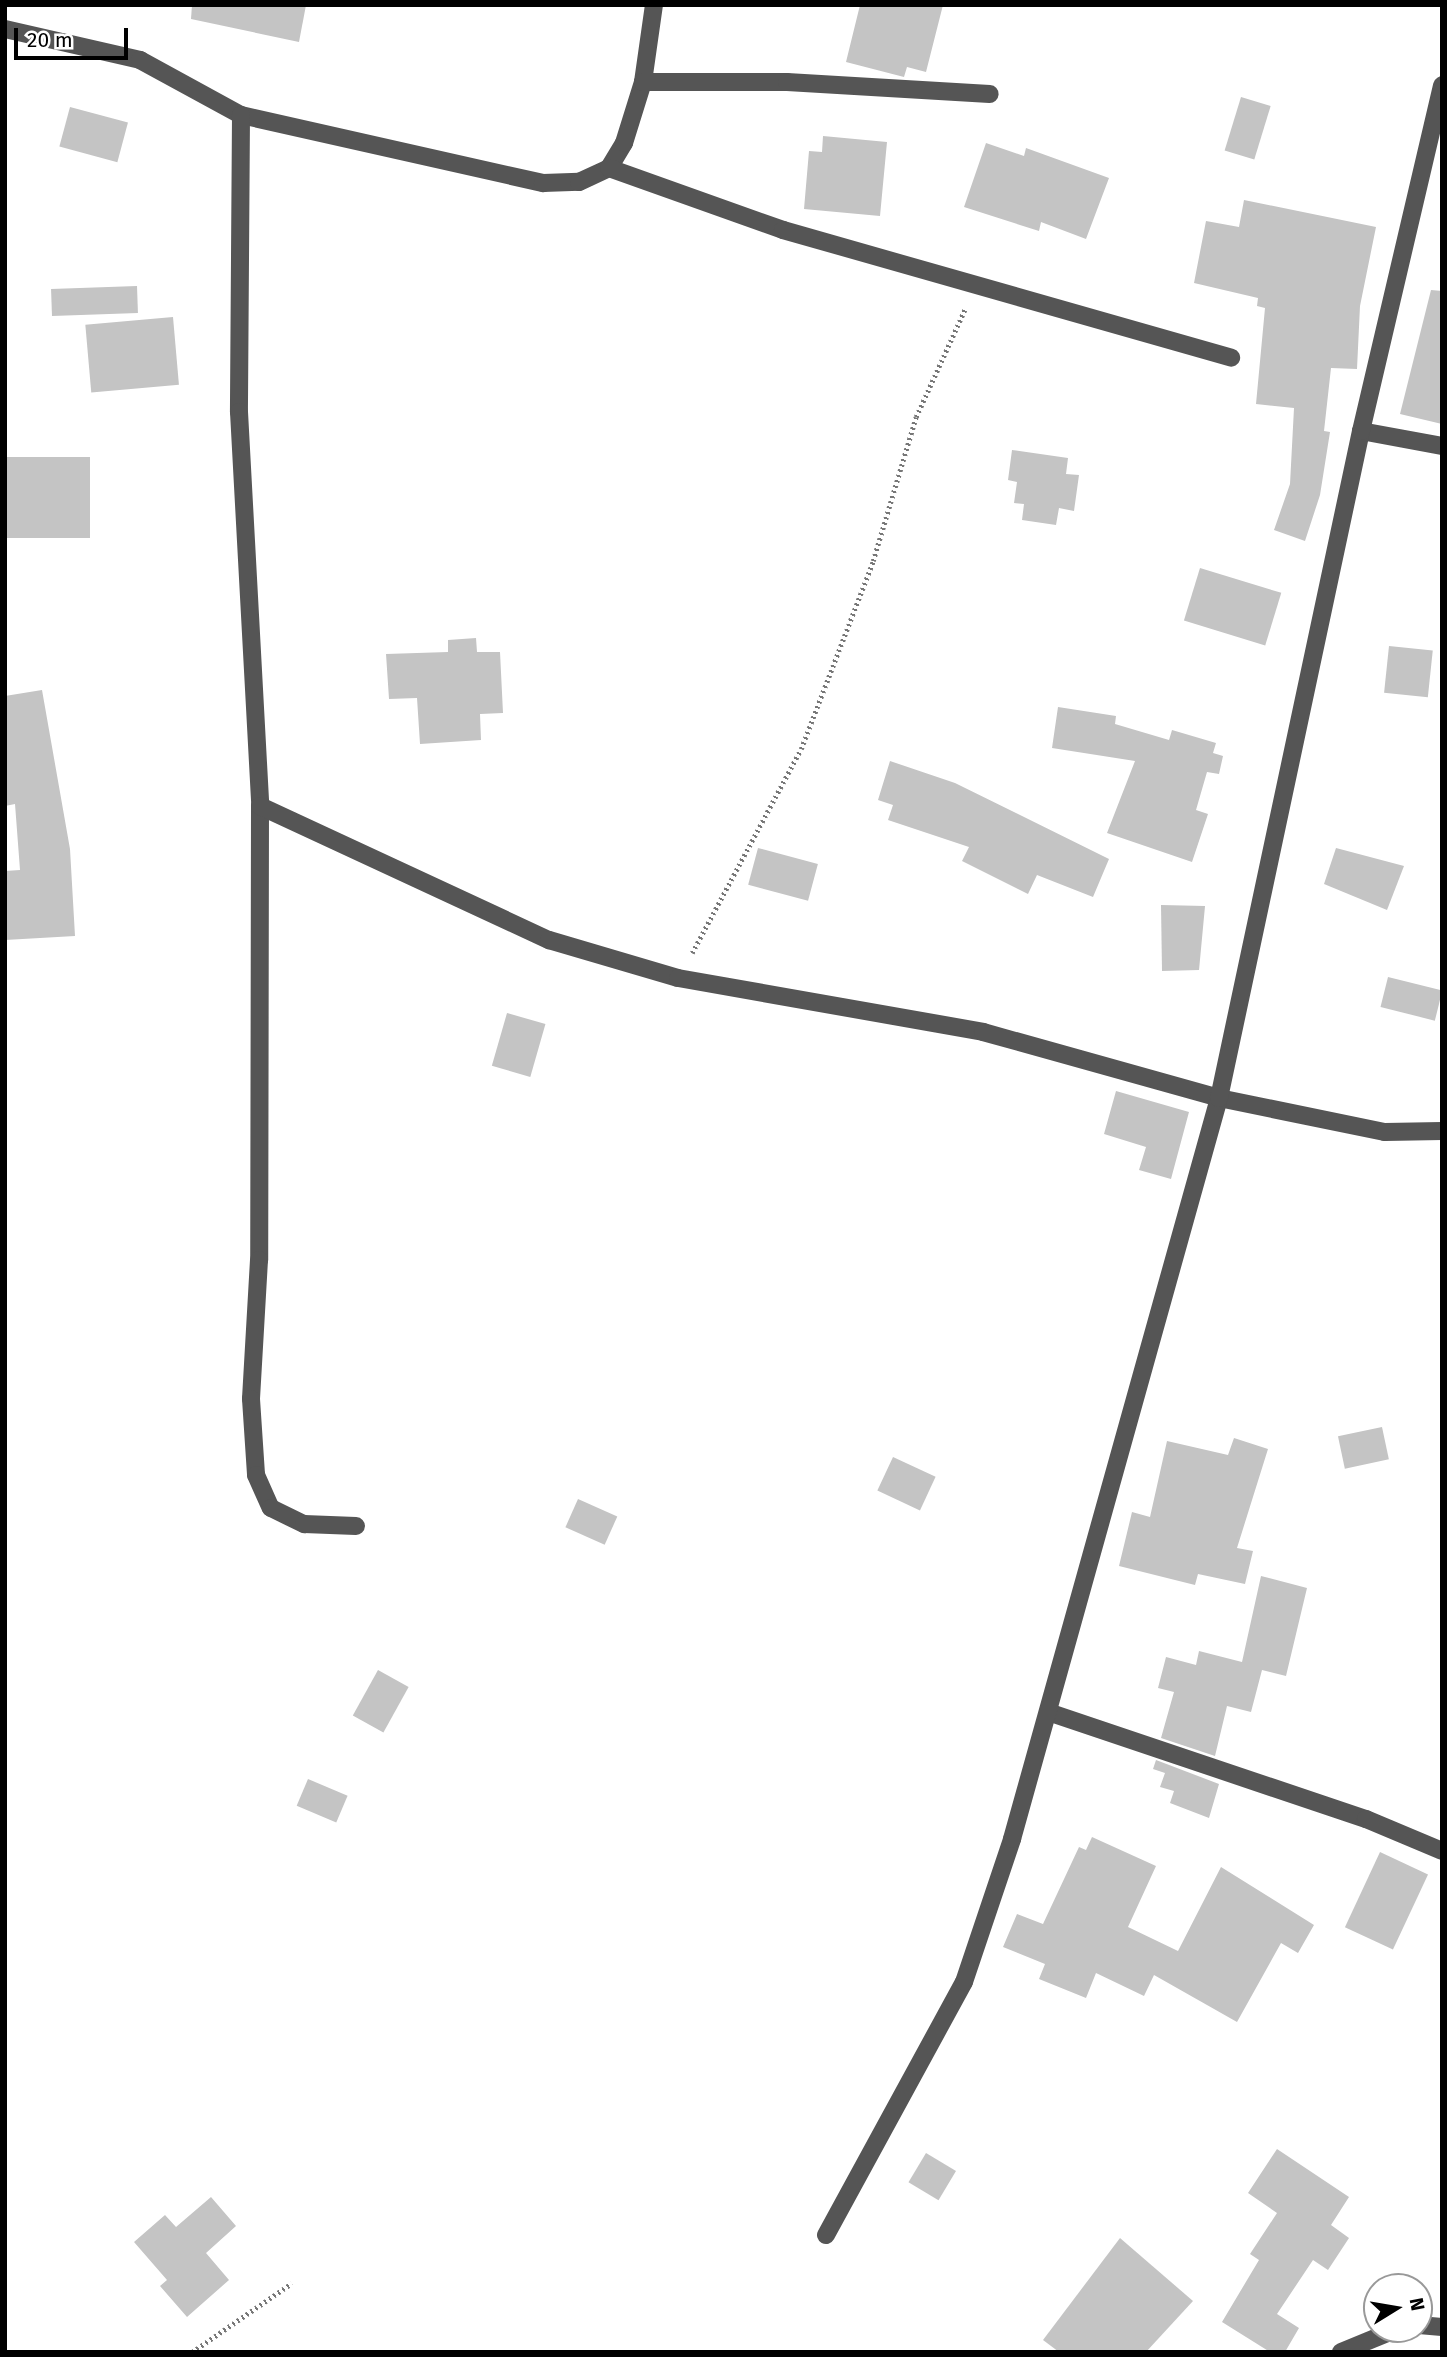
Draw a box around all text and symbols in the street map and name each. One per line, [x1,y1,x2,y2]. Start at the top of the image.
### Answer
scale bar [18,14,131,58]
text: 20 m [27,27,73,53]
north arrow [1363,2273,1433,2343]
text: N [1405,2296,1430,2313]

